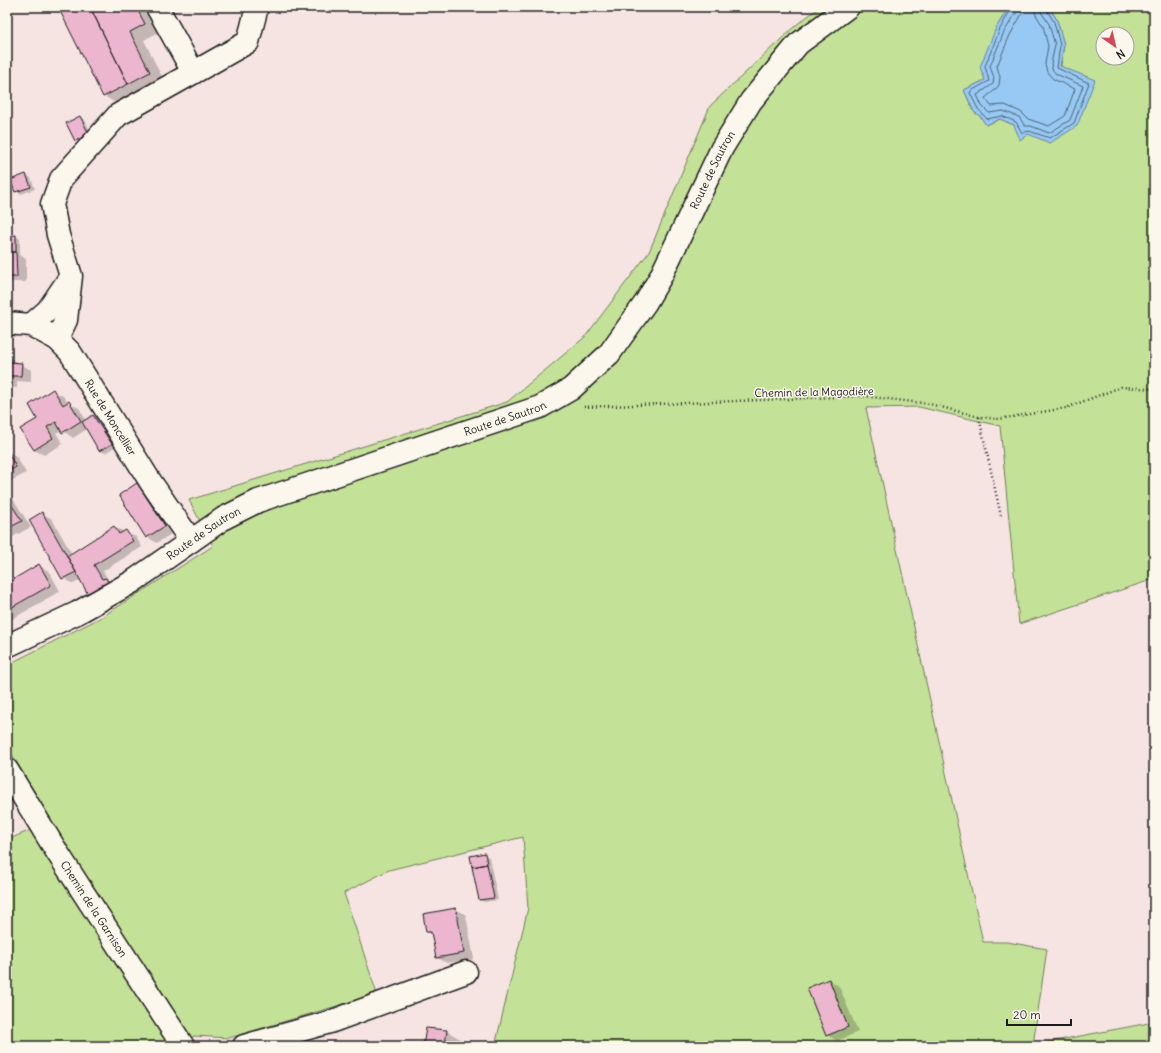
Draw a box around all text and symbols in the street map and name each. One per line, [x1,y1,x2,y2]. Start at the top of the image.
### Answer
north arrow [1095,26,1135,66]
text: N [1114,46,1128,62]
street label: Route de Sautron [687,128,738,212]
street label: Rue de Moncellier [82,377,140,459]
street label: Chemin de la Magodière [754,384,874,400]
street label: Route de Sautron [462,398,549,439]
street label: Route de Sautron [164,504,243,563]
street label: Chemin de la Garnison [58,858,130,960]
scale bar [1007,1001,1071,1027]
text: 20 m [1013,1007,1041,1022]

